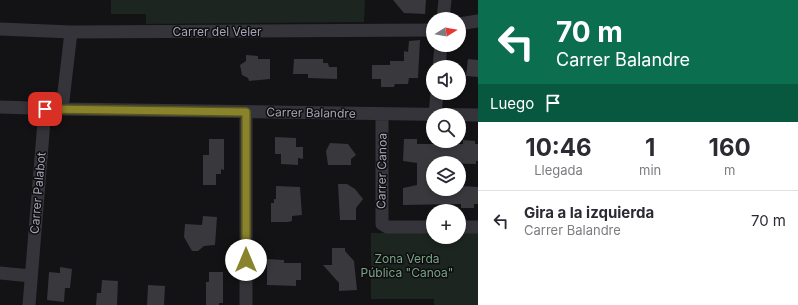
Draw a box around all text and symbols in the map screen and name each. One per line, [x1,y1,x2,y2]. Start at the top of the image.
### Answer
north arrow [426,12,466,52]
map controls [426,12,466,244]
text: 70 m [556,15,623,49]
icon: left [490,16,542,68]
street label: Carrer del Veler [172,24,262,39]
text: Carrer Balandre [556,49,690,70]
button: sound [426,60,466,100]
pin [28,92,62,126]
icon: arrive [542,92,564,114]
text: Luego [490,94,534,113]
icon: arrive [34,98,56,120]
street label: Carrer Balandre [266,104,356,121]
button: search [426,108,466,148]
street label: Carrer Canoa [373,133,390,209]
text: 10:46 [525,133,592,162]
text: 1 [645,133,655,162]
text: 160 [709,133,751,162]
street label: Carrer Palabot [26,151,49,234]
button: layers [426,156,466,196]
text: Llegada [534,162,583,178]
text: min [639,162,661,178]
text: m [724,162,735,178]
text: Gira a la izquierda [524,203,654,222]
button: + [426,204,466,244]
icon: left [490,210,512,232]
text: 70 m [751,211,786,230]
text: Carrer Balandre [524,222,621,238]
position arrow [225,239,267,281]
park label: Zona Verda Pública "Canoa" [361,251,453,280]

